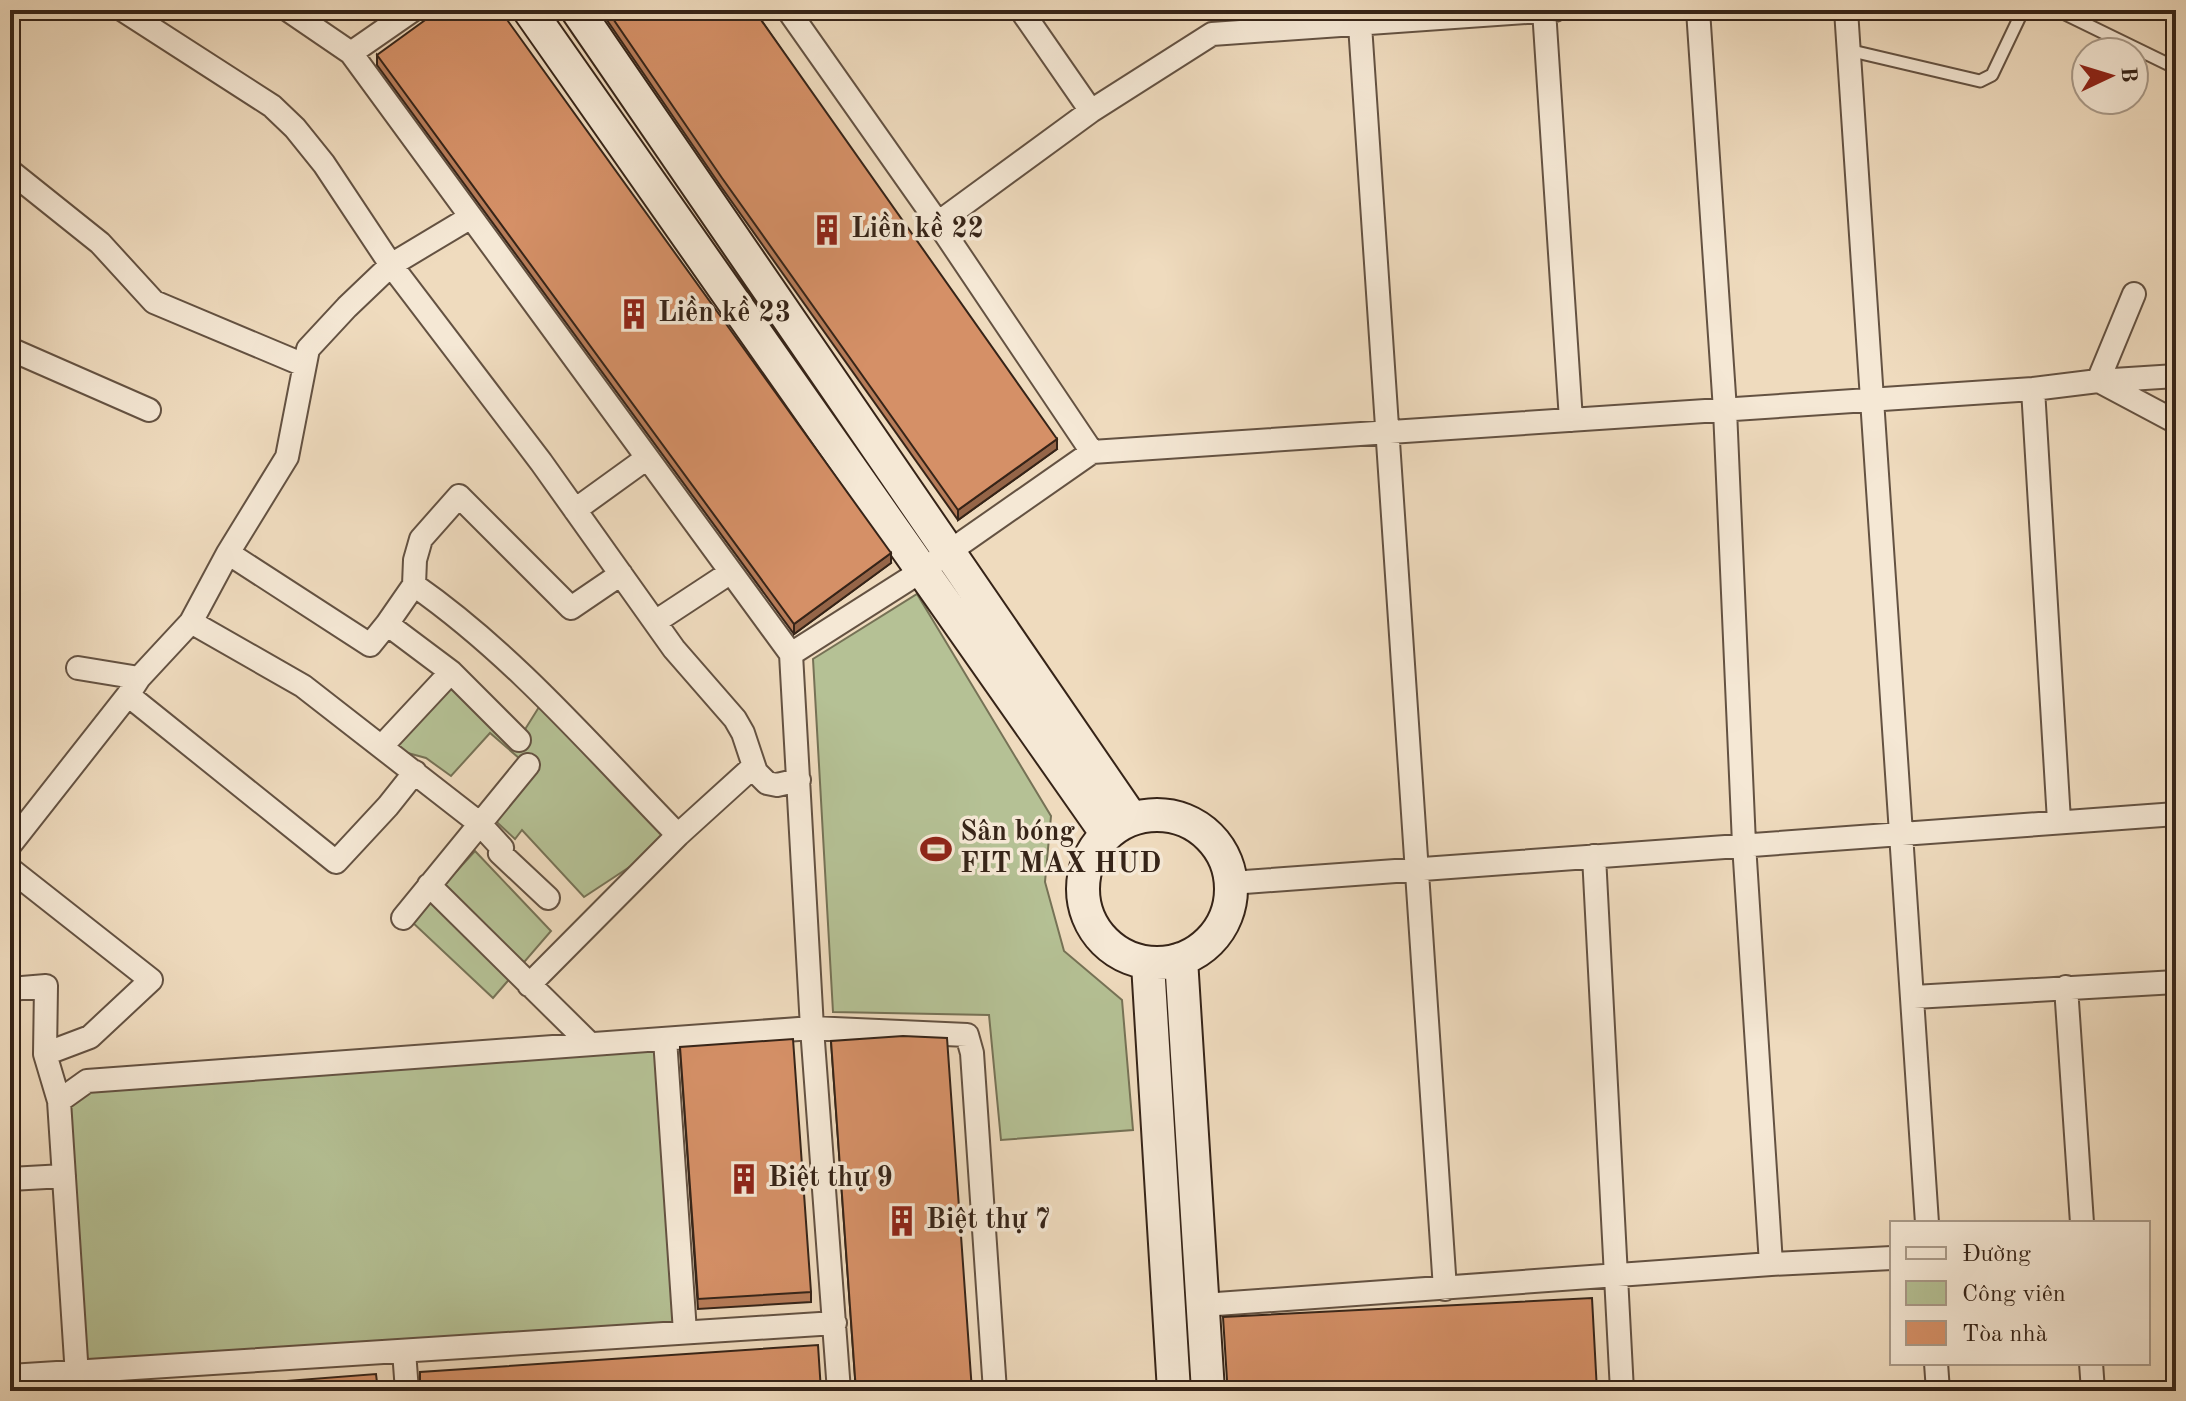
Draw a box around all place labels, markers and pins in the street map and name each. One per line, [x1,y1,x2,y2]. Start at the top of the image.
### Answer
place label: Liền kề 22 [851,211,984,244]
building icon: Liền kề 22 [810,213,844,247]
place label: Liền kề 23 [658,295,791,328]
building icon: Liền kề 23 [617,297,651,331]
place label: Sân bóng FIT MAX HUD [960,819,1161,879]
sports icon: Sân bóng FIT MAX HUD [919,832,953,866]
building icon: Biệt thự 9 [727,1162,761,1196]
place label: Biệt thự 9 [768,1165,893,1193]
building icon: Biệt thự 7 [885,1204,919,1238]
place label: Biệt thự 7 [926,1207,1051,1235]

